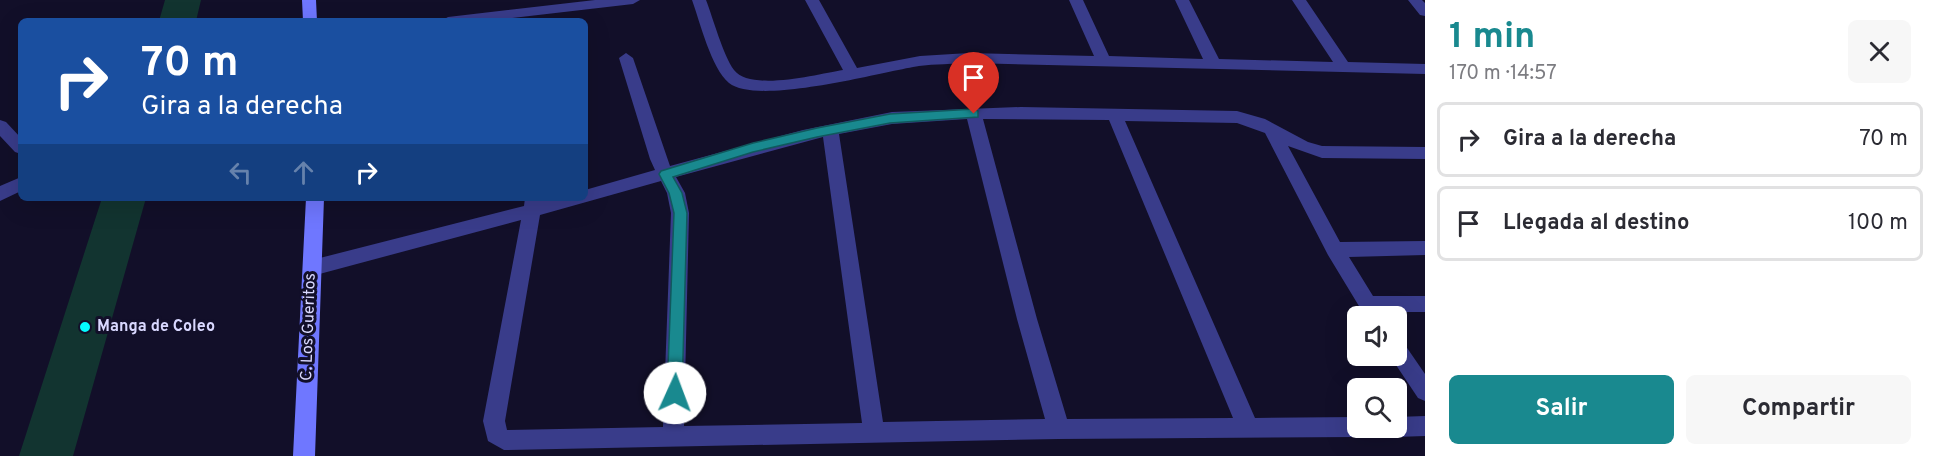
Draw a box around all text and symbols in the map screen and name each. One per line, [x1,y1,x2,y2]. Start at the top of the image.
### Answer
text: 1 min [1449,15,1535,61]
button: close [1848,20,1911,83]
text: 70 m [141,38,239,91]
icon: right [42,42,120,120]
pin [948,52,999,114]
icon: arrive [957,61,990,94]
text: 170 m · 14:57 [1449,61,1557,87]
text: Gira a la derecha [141,90,343,124]
icon: right [1452,123,1485,156]
text: Gira a la derecha [1503,126,1676,153]
text: 70 m [1859,126,1908,153]
icon: left [224,156,257,189]
icon: ahead [287,156,320,189]
icon: right [350,156,383,189]
icon: arrive [1452,207,1485,240]
text: Llegada al destino [1503,210,1689,237]
text: 100 m [1848,210,1908,237]
street label: C. Los Gueritos [297,273,321,381]
map controls [1347,306,1407,438]
button: sound [1347,306,1407,366]
place label: Manga de Coleo [97,317,215,337]
marker: Manga de Coleo [78,320,92,334]
position arrow [643,361,707,425]
button: Salir [1449,375,1674,444]
button: Compartir [1686,375,1911,444]
button: search [1347,378,1407,438]

